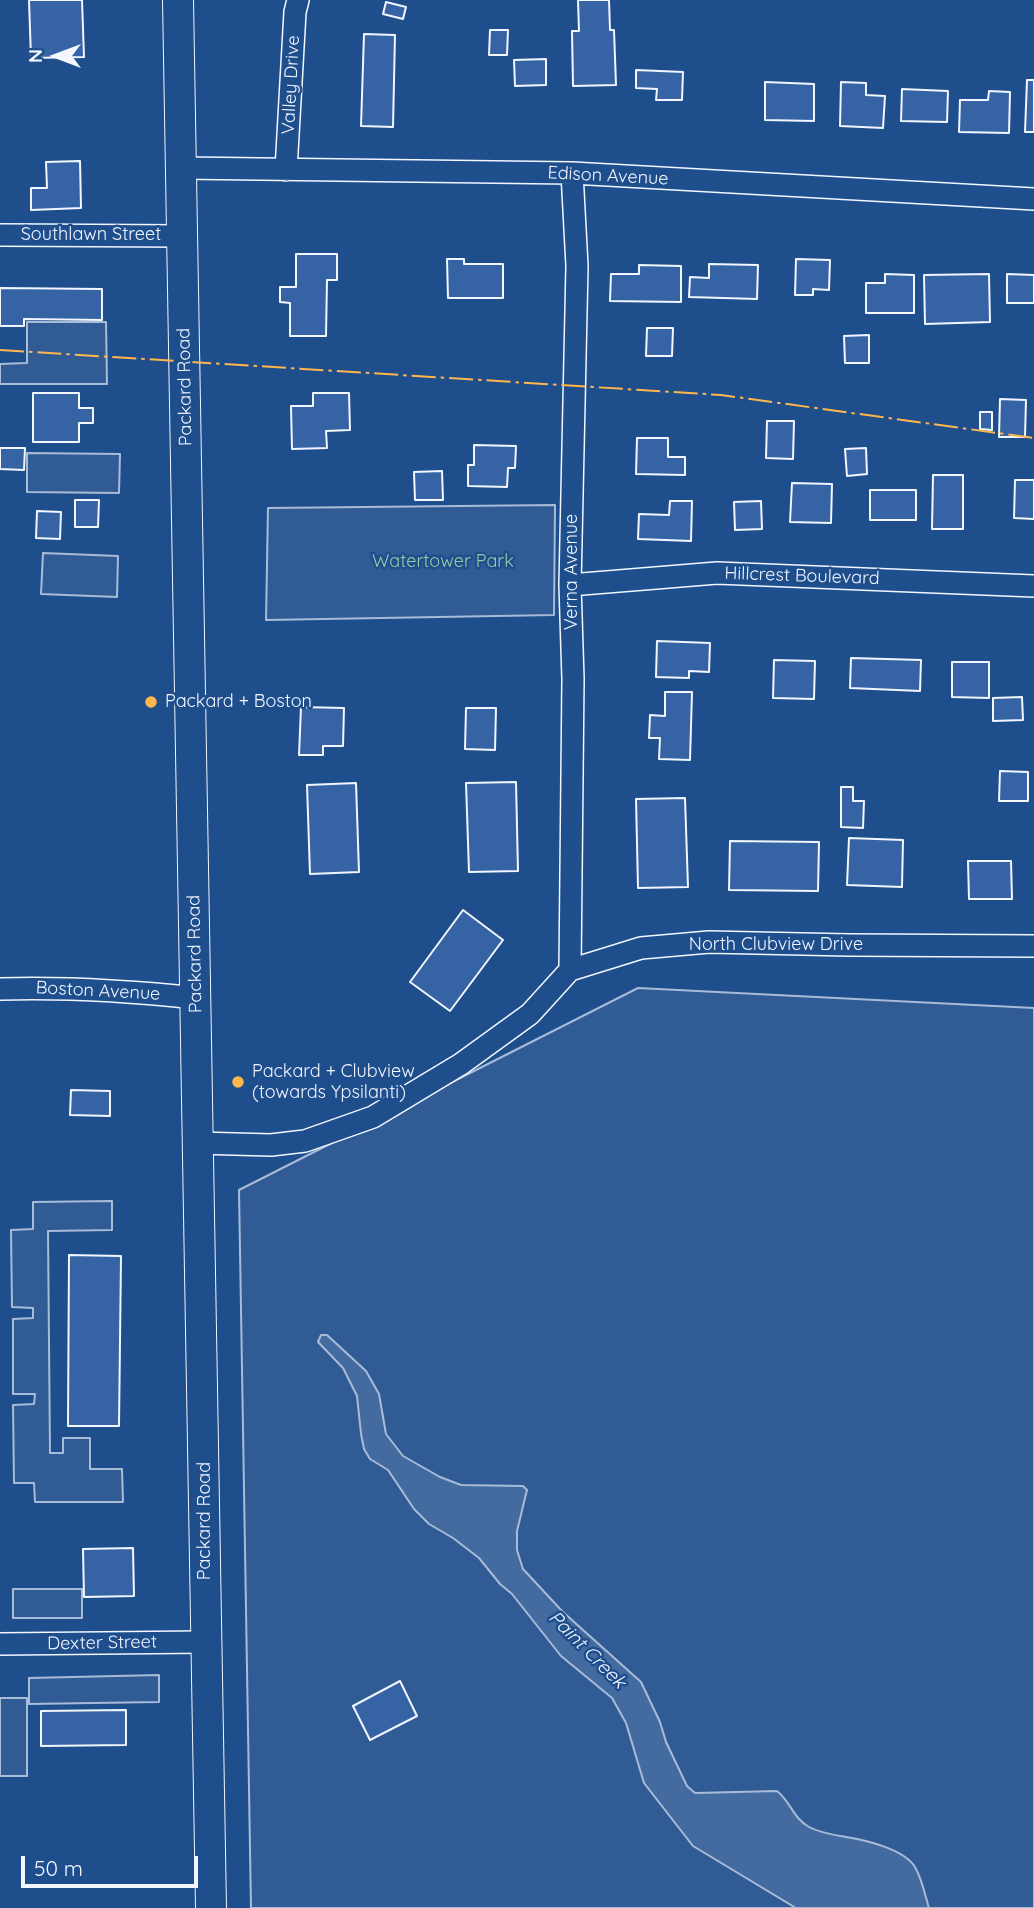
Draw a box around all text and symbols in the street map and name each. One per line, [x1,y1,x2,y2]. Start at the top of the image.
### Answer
north arrow [21,21,91,91]
street label: Valley Drive [278,35,304,135]
text: N [23,49,47,63]
street label: Edison Avenue [547,162,669,190]
street label: Southlawn Street [21,224,161,246]
street label: Packard Road [173,328,197,446]
street label: Verna Avenue [561,514,583,630]
park label: Watertower Park [372,551,514,573]
street label: Hillcrest Boulevard [724,563,880,589]
place label: Packard + Boston [165,691,312,713]
marker: Packard + Boston [143,694,159,710]
street label: Packard Road [183,895,207,1013]
street label: North Clubview Drive [689,934,863,956]
street label: Boston Avenue [35,977,161,1005]
place label: Packard + Clubview (towards Ypsilanti) [252,1061,415,1104]
marker: Packard + Clubview (towards Ypsilanti) [230,1074,246,1090]
street label: Packard Road [194,1462,216,1580]
water label: Paint Creek [543,1606,631,1694]
street label: Dexter Street [47,1631,157,1655]
scale bar [24,1842,201,1886]
text: 50 m [34,1855,83,1881]

